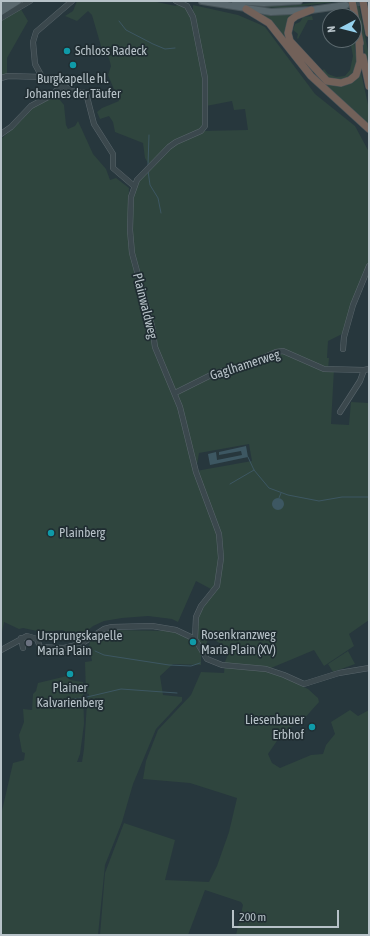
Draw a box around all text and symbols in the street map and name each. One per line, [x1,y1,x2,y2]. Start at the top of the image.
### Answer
north arrow [322,8,362,48]
text: N [325,25,337,33]
place label: Schloss Radeck [75,43,147,59]
marker: Schloss Radeck [62,46,72,56]
marker: Burgkapelle hl. Johannes der Täufer [68,60,78,70]
place label: Burgkapelle hl. Johannes der Täufer [25,71,121,102]
street label: Plainwaldweg [129,271,161,341]
street label: Gaglhamerweg [208,346,282,384]
place label: Plainberg [59,525,105,541]
marker: Plainberg [46,528,56,538]
place label: Rosenkranzweg Maria Plain (XV) [201,627,276,658]
place label: Ursprungskapelle Maria Plain [37,628,122,659]
marker: Rosenkranzweg Maria Plain (XV) [188,637,198,647]
marker: Ursprungskapelle Maria Plain [24,638,34,648]
marker: Plainer Kalvarienberg [65,669,75,679]
place label: Plainer Kalvarienberg [37,680,103,711]
place label: Liesenbauer Erbhof [245,712,304,743]
marker: Liesenbauer Erbhof [307,722,317,732]
scale bar [234,902,341,928]
text: 200 m [239,910,266,924]

